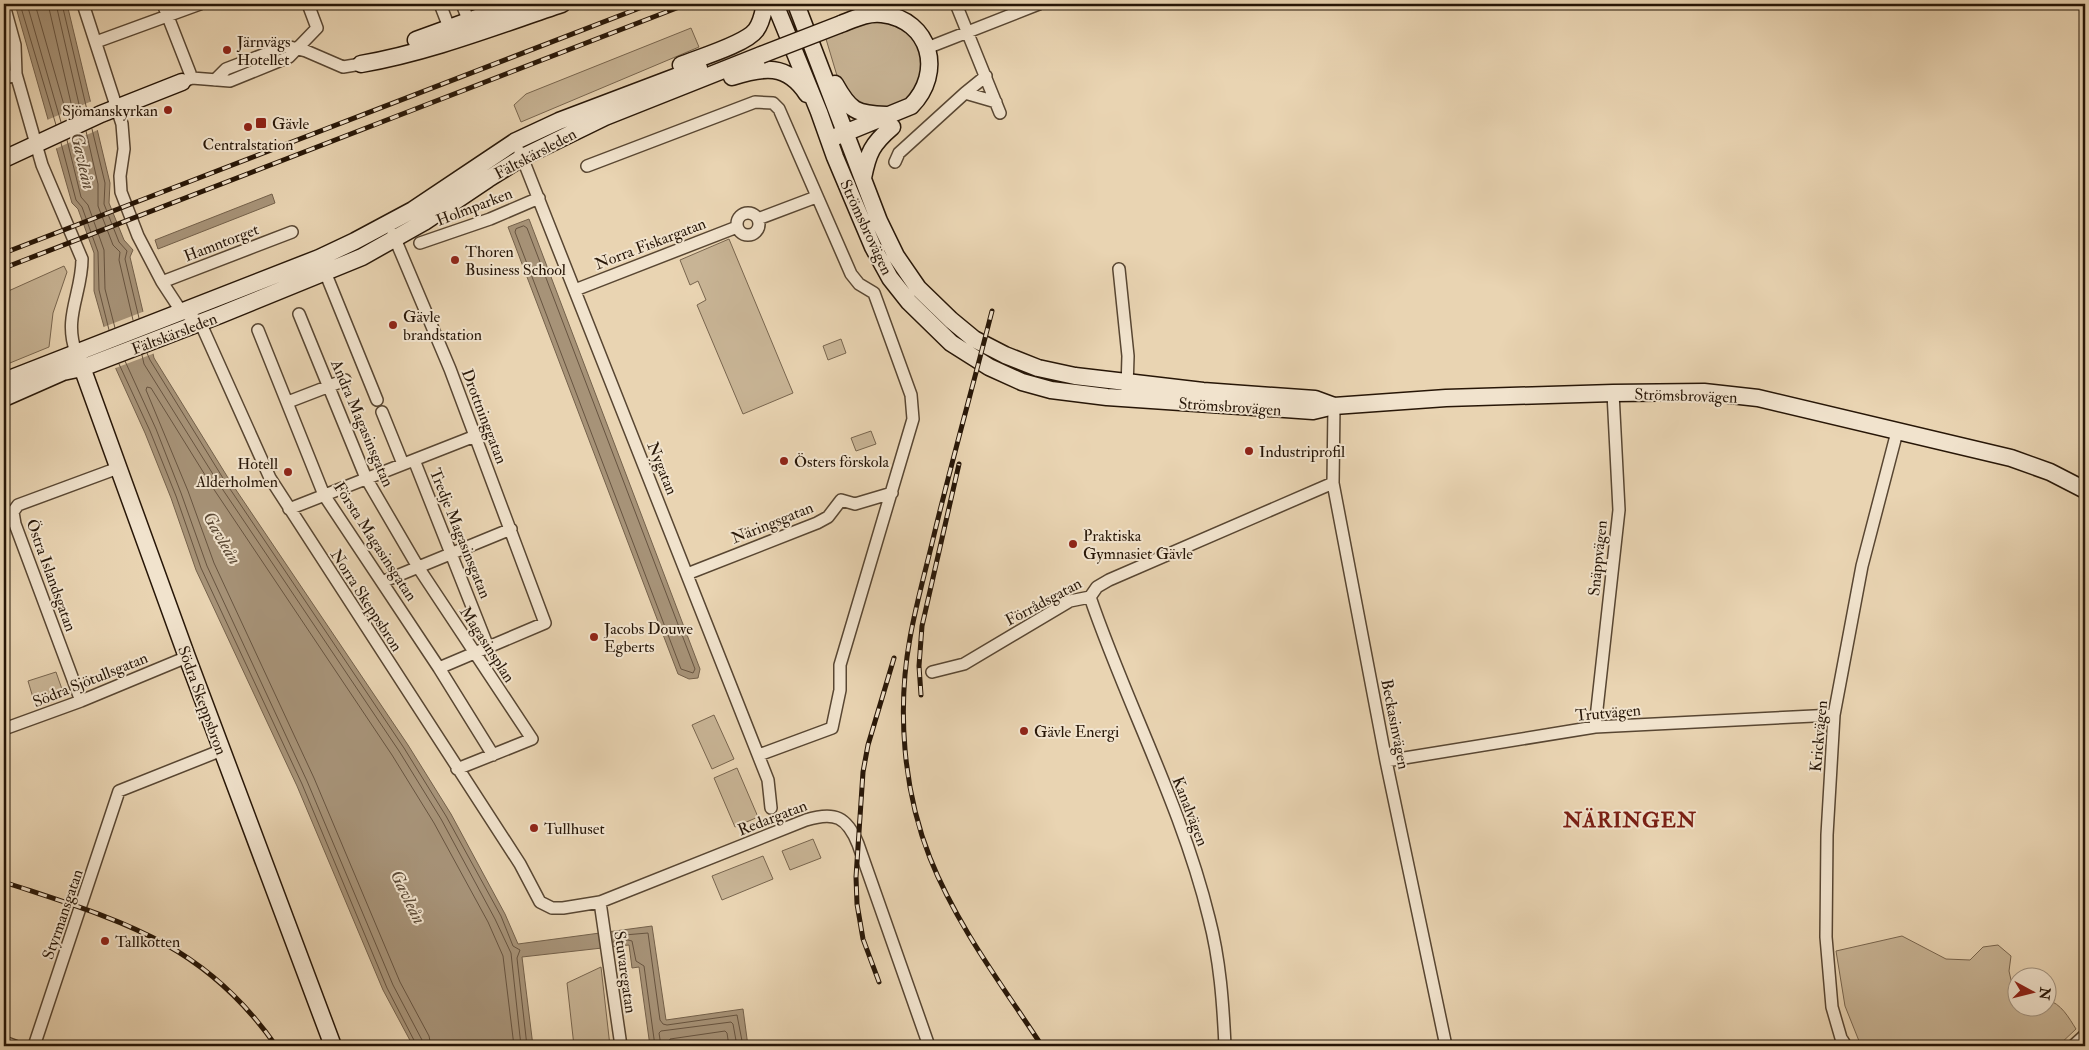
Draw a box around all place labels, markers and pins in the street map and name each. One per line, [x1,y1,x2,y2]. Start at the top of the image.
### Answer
place label: Järnvägs Hotellet [236,32,290,70]
marker: Järnvägs Hotellet [221,44,233,56]
place label: Sjömanskyrkan [62,101,158,121]
marker: Sjömanskyrkan [162,104,174,116]
place label: Gävle [272,114,310,134]
marker: Gävle [254,116,268,130]
marker: Centralstation [242,121,254,133]
place label: Centralstation [203,135,293,155]
place label: Thoren Business School [465,242,566,280]
marker: Thoren Business School [449,254,461,266]
place label: Gävle brandstation [403,307,482,345]
marker: Gävle brandstation [387,319,399,331]
place label: Industriprofil [1259,442,1345,463]
marker: Industriprofil [1243,445,1255,457]
place label: Östers förskola [794,452,890,472]
place label: Hotell Alderholmen [195,454,278,492]
marker: Östers förskola [778,455,790,467]
marker: Hotell Alderholmen [282,466,294,478]
place label: Praktiska Gymnasiet Gävle [1083,526,1193,564]
marker: Praktiska Gymnasiet Gävle [1067,538,1079,550]
place label: Jacobs Douwe Egberts [603,619,693,657]
marker: Jacobs Douwe Egberts [588,631,600,643]
place label: Gävle Energi [1034,722,1119,742]
marker: Gävle Energi [1018,725,1030,737]
place label: Tullhuset [544,819,605,839]
marker: Tullhuset [528,822,540,834]
place label: Tallkotten [115,932,180,952]
marker: Tallkotten [99,935,111,947]

